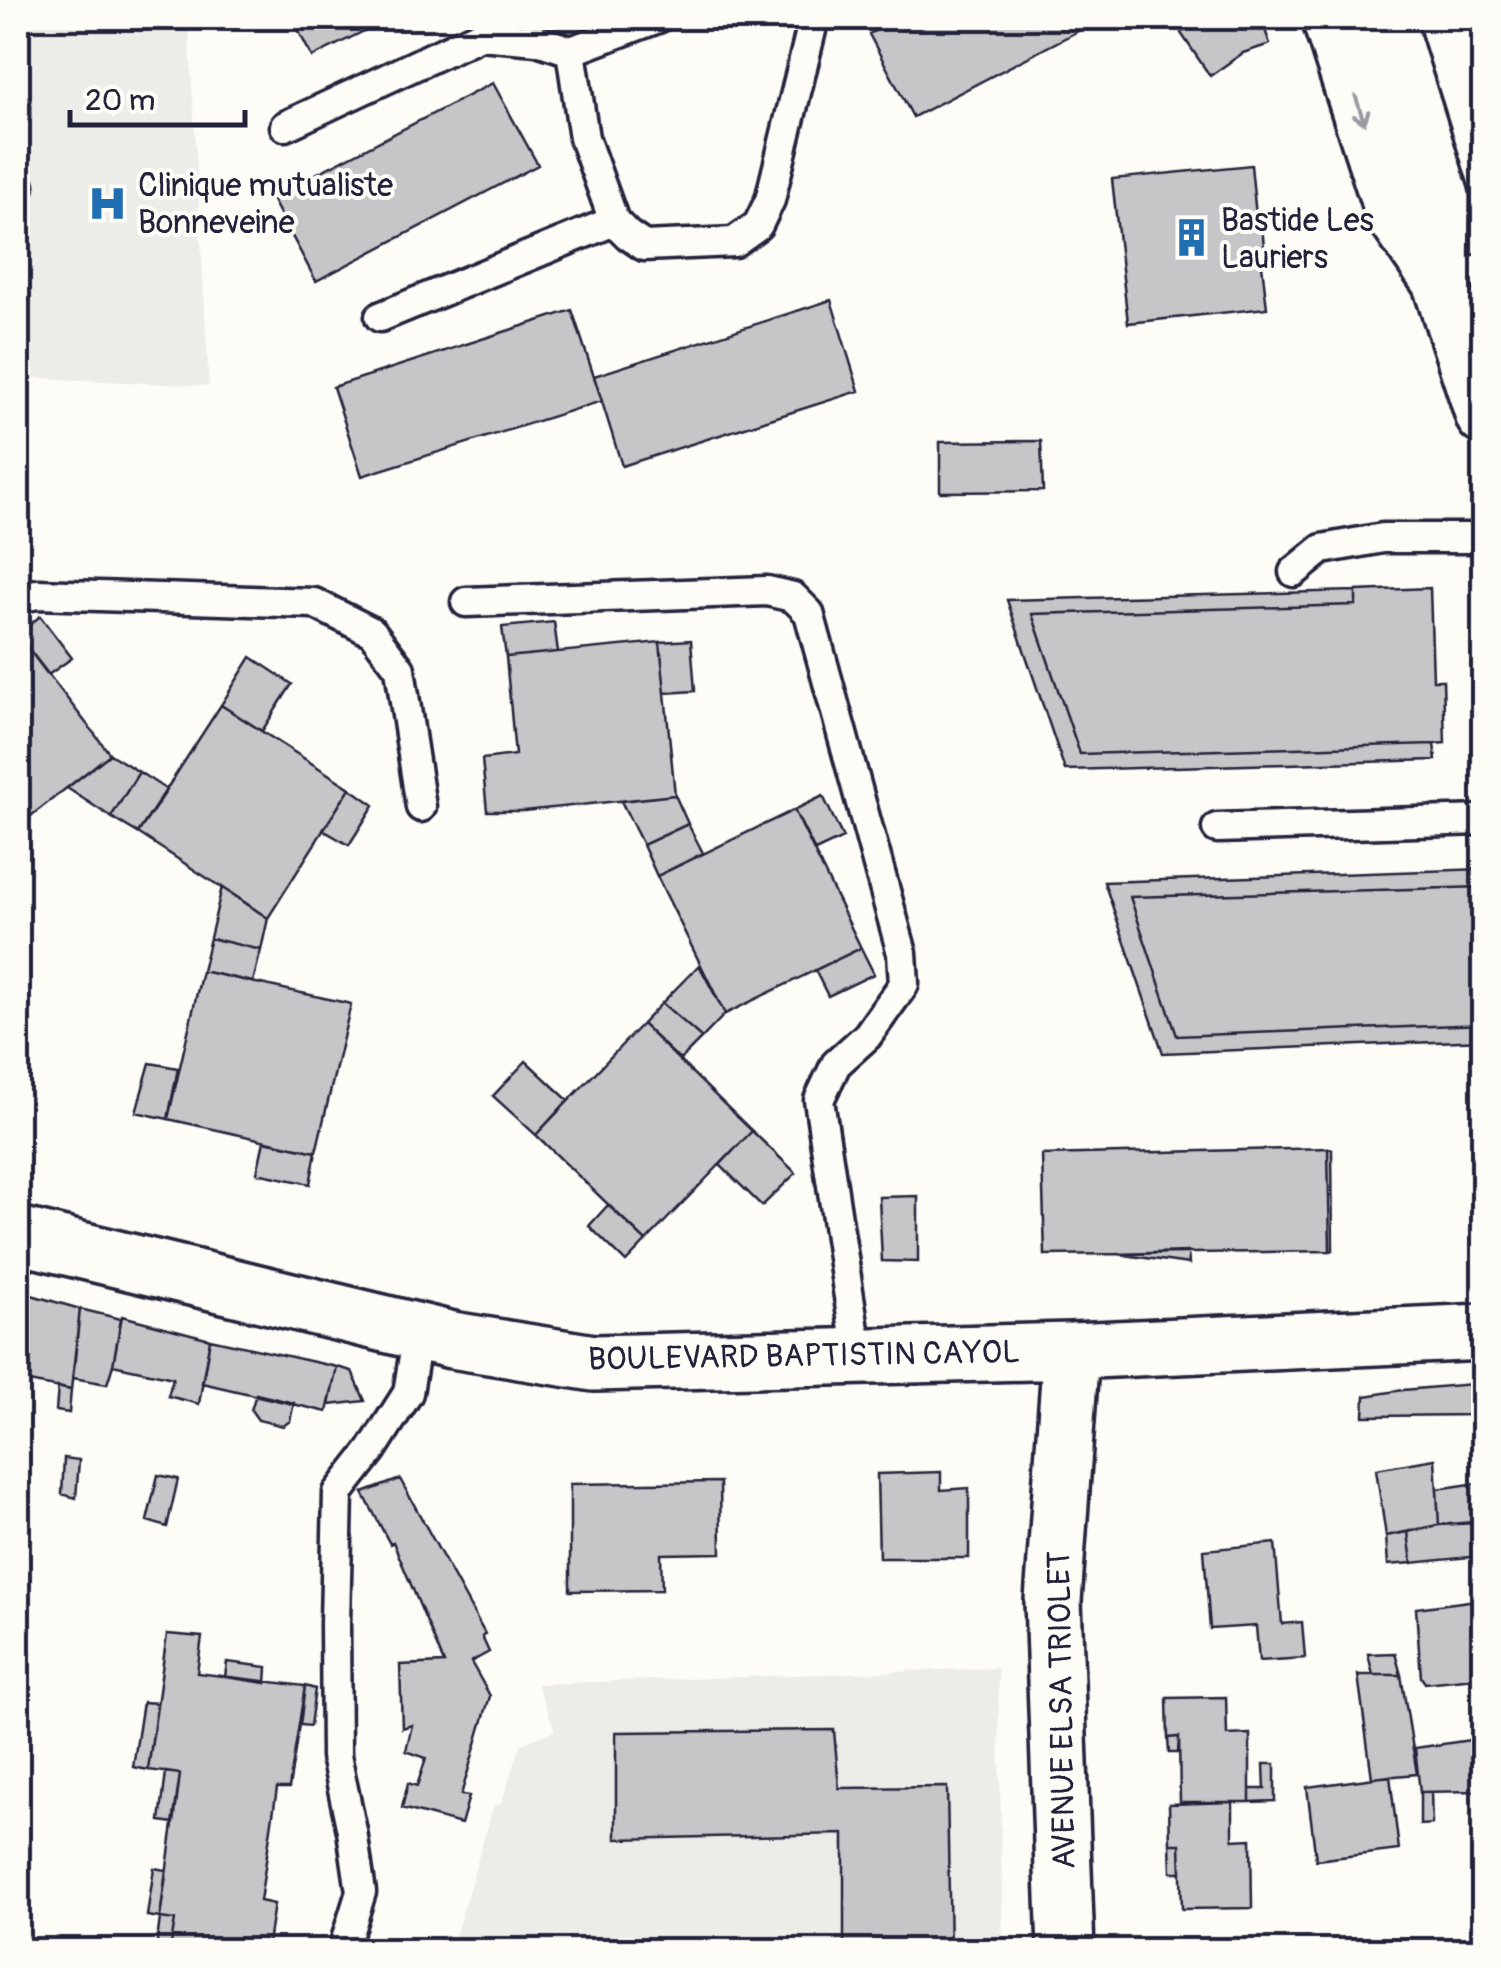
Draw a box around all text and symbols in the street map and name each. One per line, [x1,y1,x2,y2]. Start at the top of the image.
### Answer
scale bar [70,65,245,127]
text: 20 m [85,82,155,119]
one-way arrow [1352,94,1370,126]
place label: Clinique mutualiste Bonneveine [138,166,393,243]
hospital icon: Clinique mutualiste Bonneveine [87,182,129,224]
place label: Bastide Les Lauriers [1221,201,1374,278]
building icon: Bastide Les Lauriers [1170,217,1212,259]
street label: BOULEVARD BAPTISTIN CAYOL [588,1332,1020,1380]
street label: AVENUE ELSA TRIOLET [1039,1550,1085,1870]

